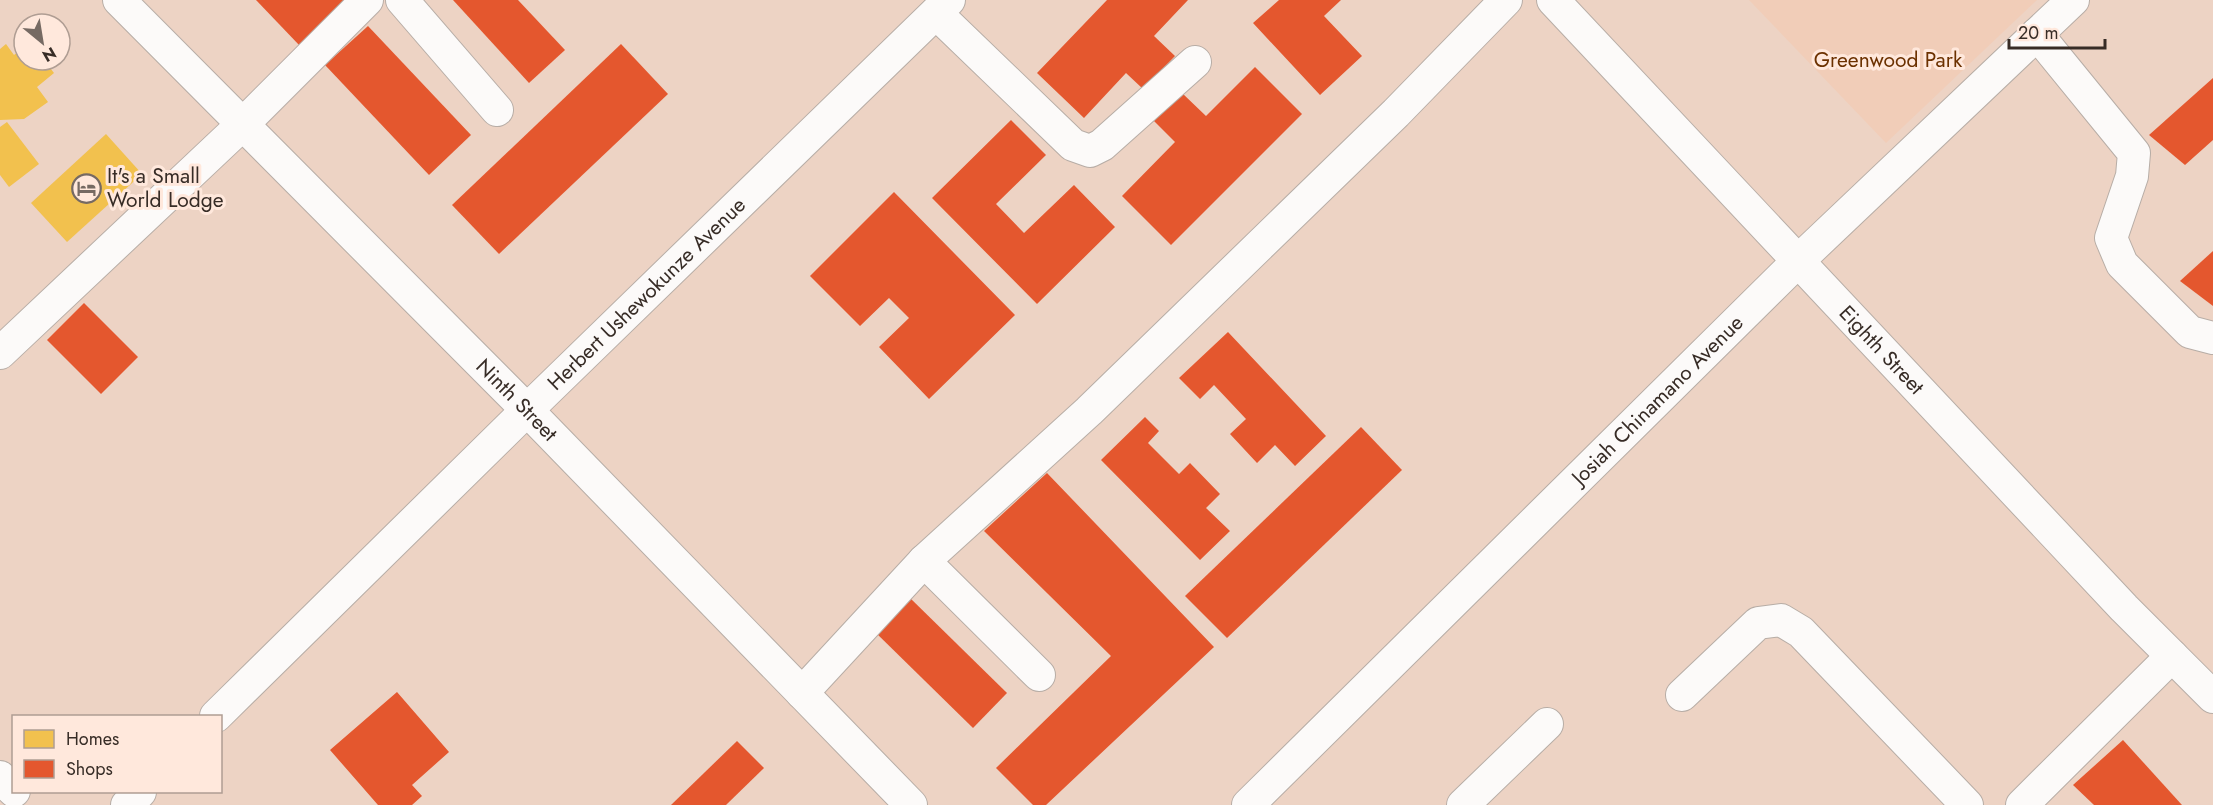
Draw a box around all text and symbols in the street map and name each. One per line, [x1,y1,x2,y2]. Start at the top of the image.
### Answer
north arrow [12,12,72,72]
scale bar [2009,12,2105,50]
text: 20 m [2018,20,2058,46]
text: N [38,41,61,68]
park label: Greenwood Park [1814,45,1963,75]
place label: It's a Small World Lodge [107,161,224,215]
hotel icon: It's a Small World Lodge [70,172,102,204]
street label: Herbert Ushewokunze Avenue [541,190,753,397]
street label: Eighth Street [1832,299,1931,401]
street label: Josiah Chinamano Avenue [1563,308,1750,494]
street label: Ninth Street [469,352,564,448]
legend [12,715,222,793]
text: Homes [66,726,119,752]
text: Shops [66,756,113,782]

